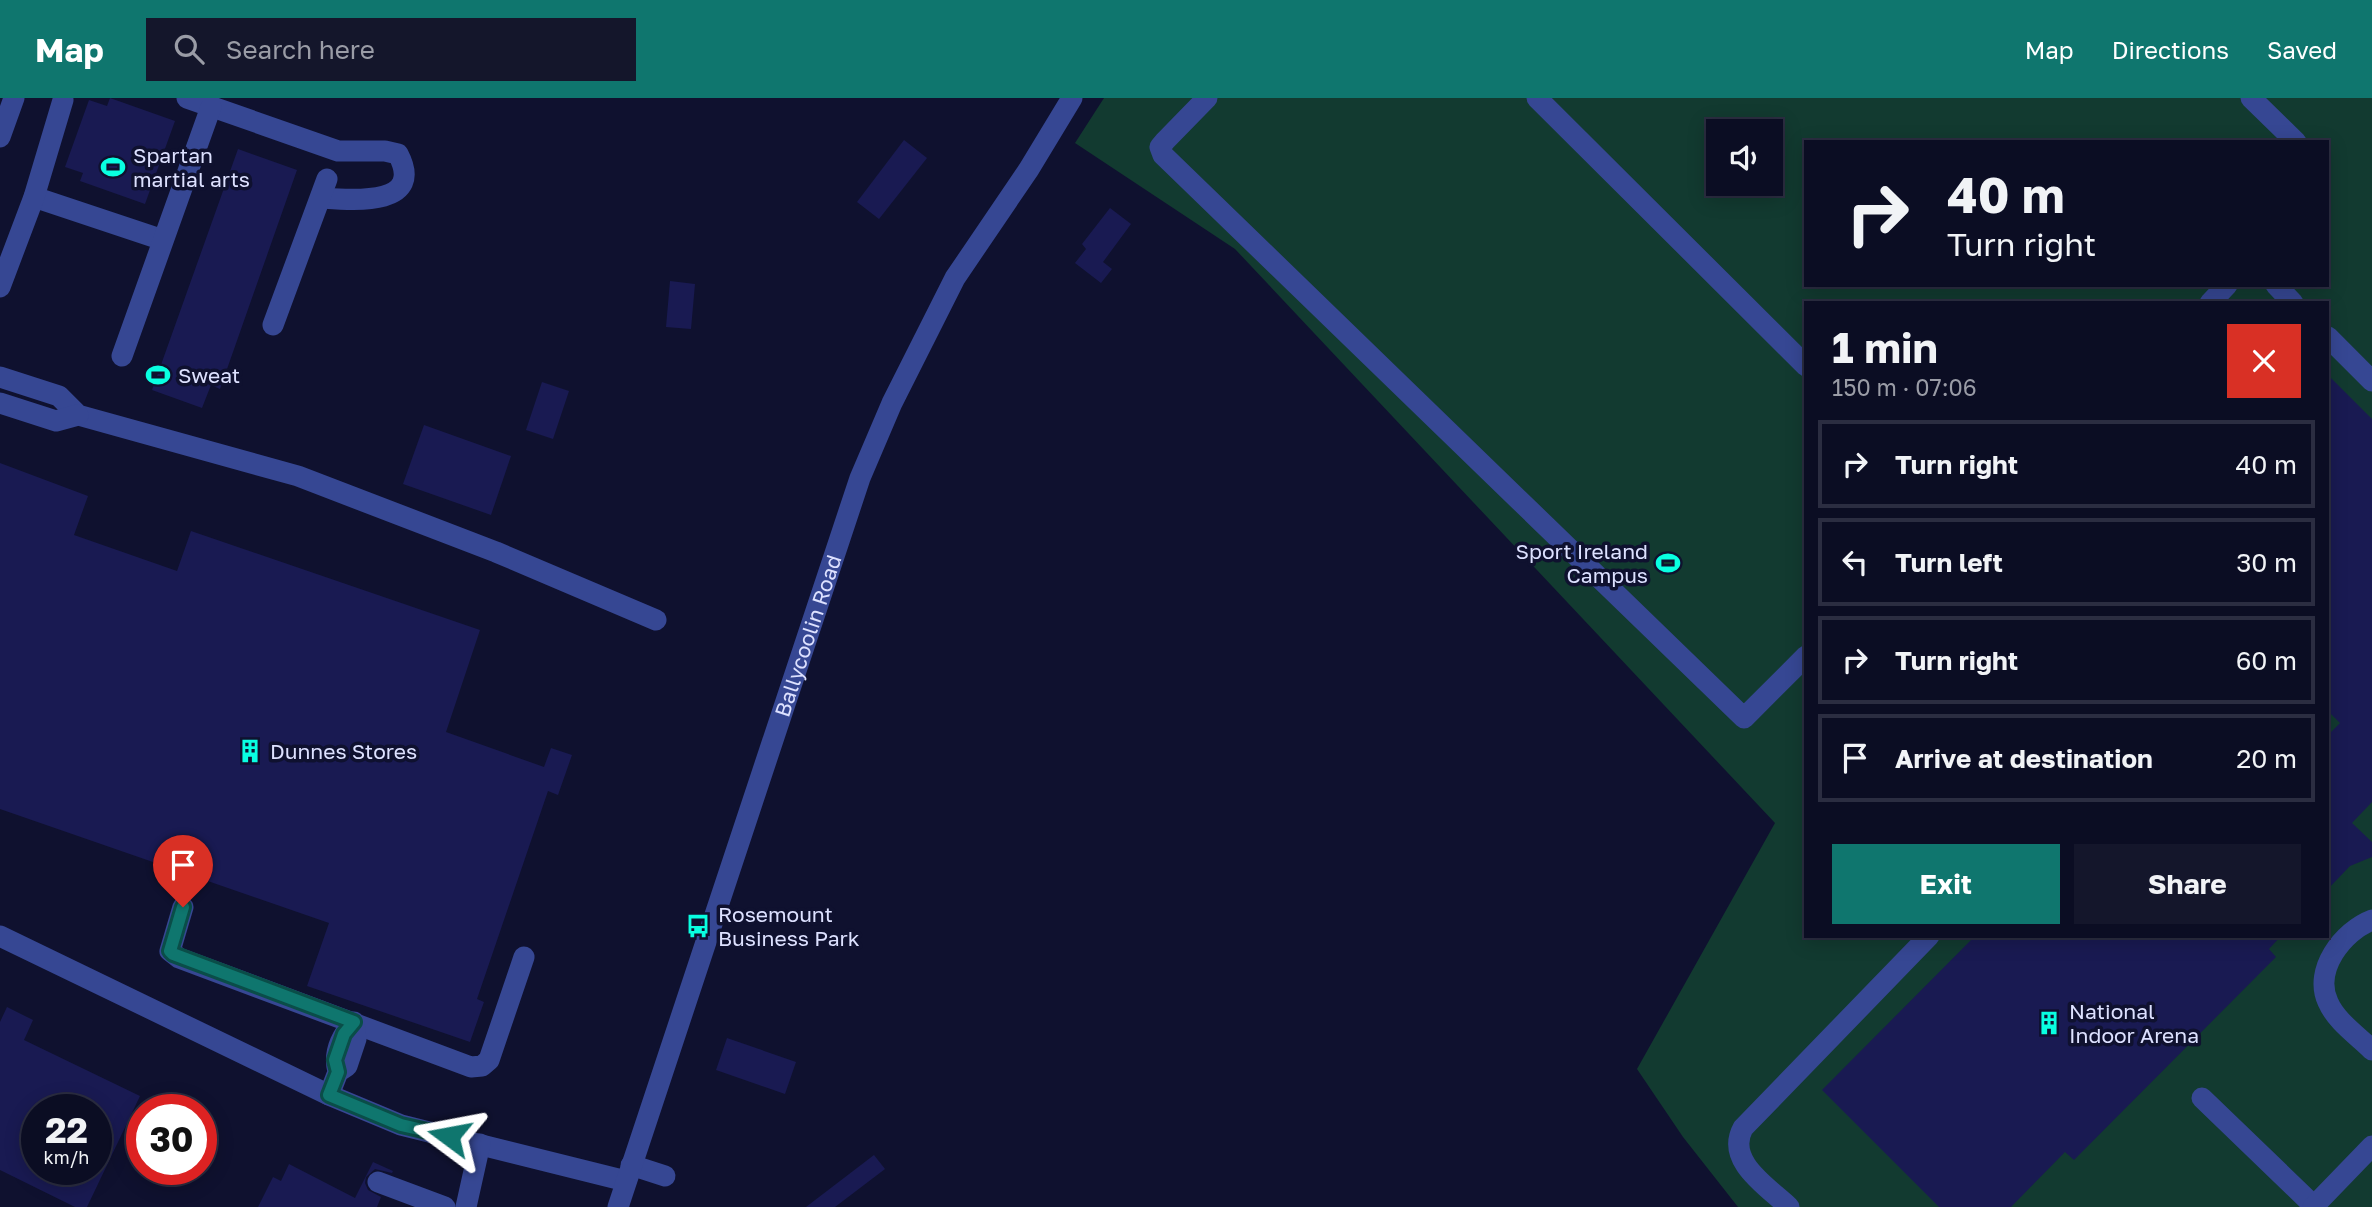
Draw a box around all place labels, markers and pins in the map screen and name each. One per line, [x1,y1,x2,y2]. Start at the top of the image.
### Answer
place label: Spartan martial arts [133,142,250,192]
sports icon: Spartan martial arts [99,153,127,181]
sports icon: Sweat [144,361,172,389]
place label: Sweat [178,362,240,388]
place label: Sport Ireland Campus [1516,538,1648,588]
sports icon: Sport Ireland Campus [1654,549,1682,577]
building icon: Dunnes Stores [236,737,264,765]
place label: Dunnes Stores [270,738,417,764]
pin [153,835,213,907]
place label: Rosemount Business Park [718,901,860,951]
bus stop icon: Rosemount Business Park [684,912,712,940]
place label: National Indoor Arena [2069,998,2199,1048]
building icon: National Indoor Arena [2035,1009,2063,1037]

